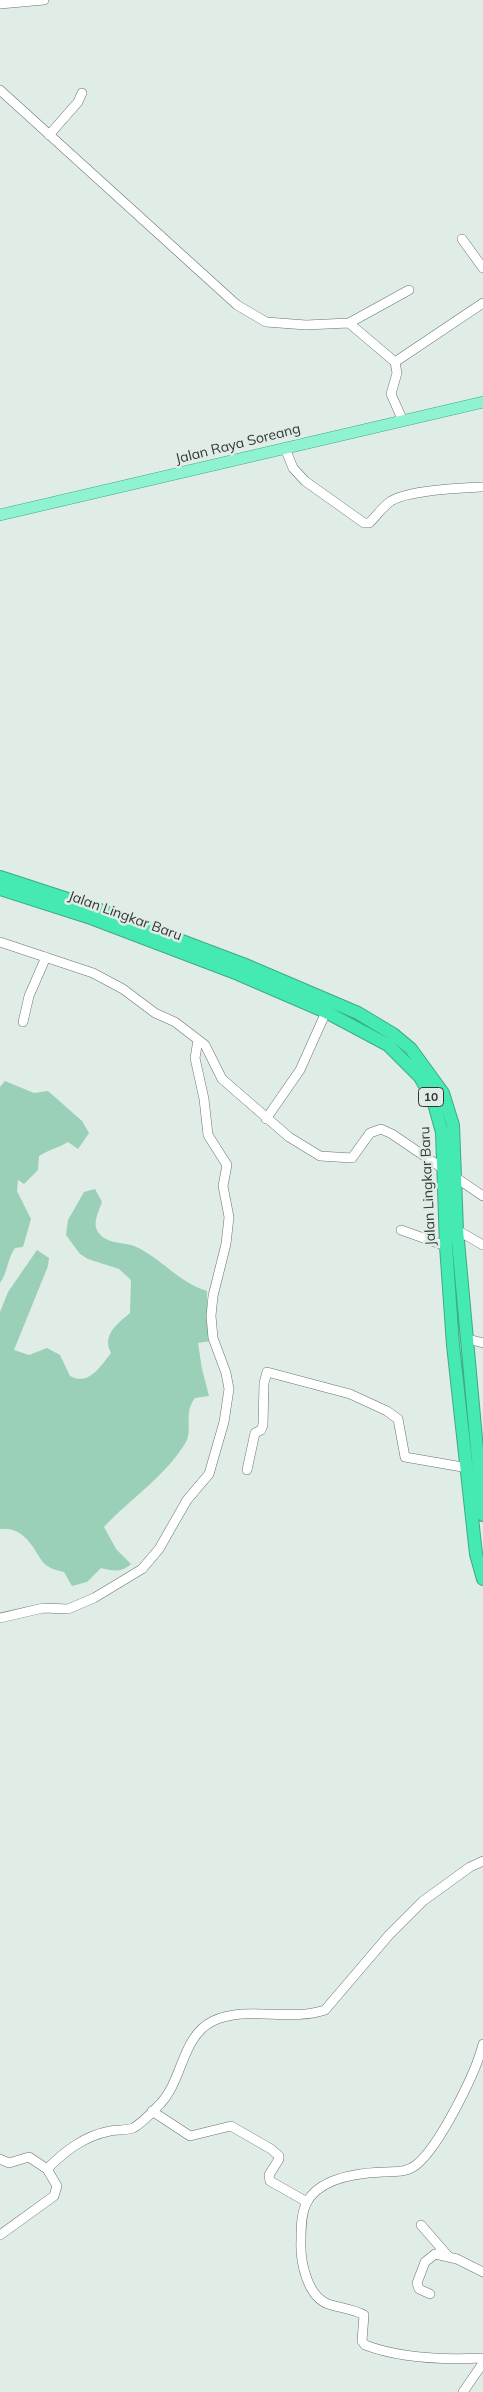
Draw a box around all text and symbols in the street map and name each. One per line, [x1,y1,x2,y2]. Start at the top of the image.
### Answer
street label: Jalan Raya Soreang [174,420,302,468]
street label: Jalan Lingkar Baru [66,888,184,944]
road number: 10 [418,1088,444,1106]
street label: Jalan Lingkar Baru [416,1126,440,1246]

